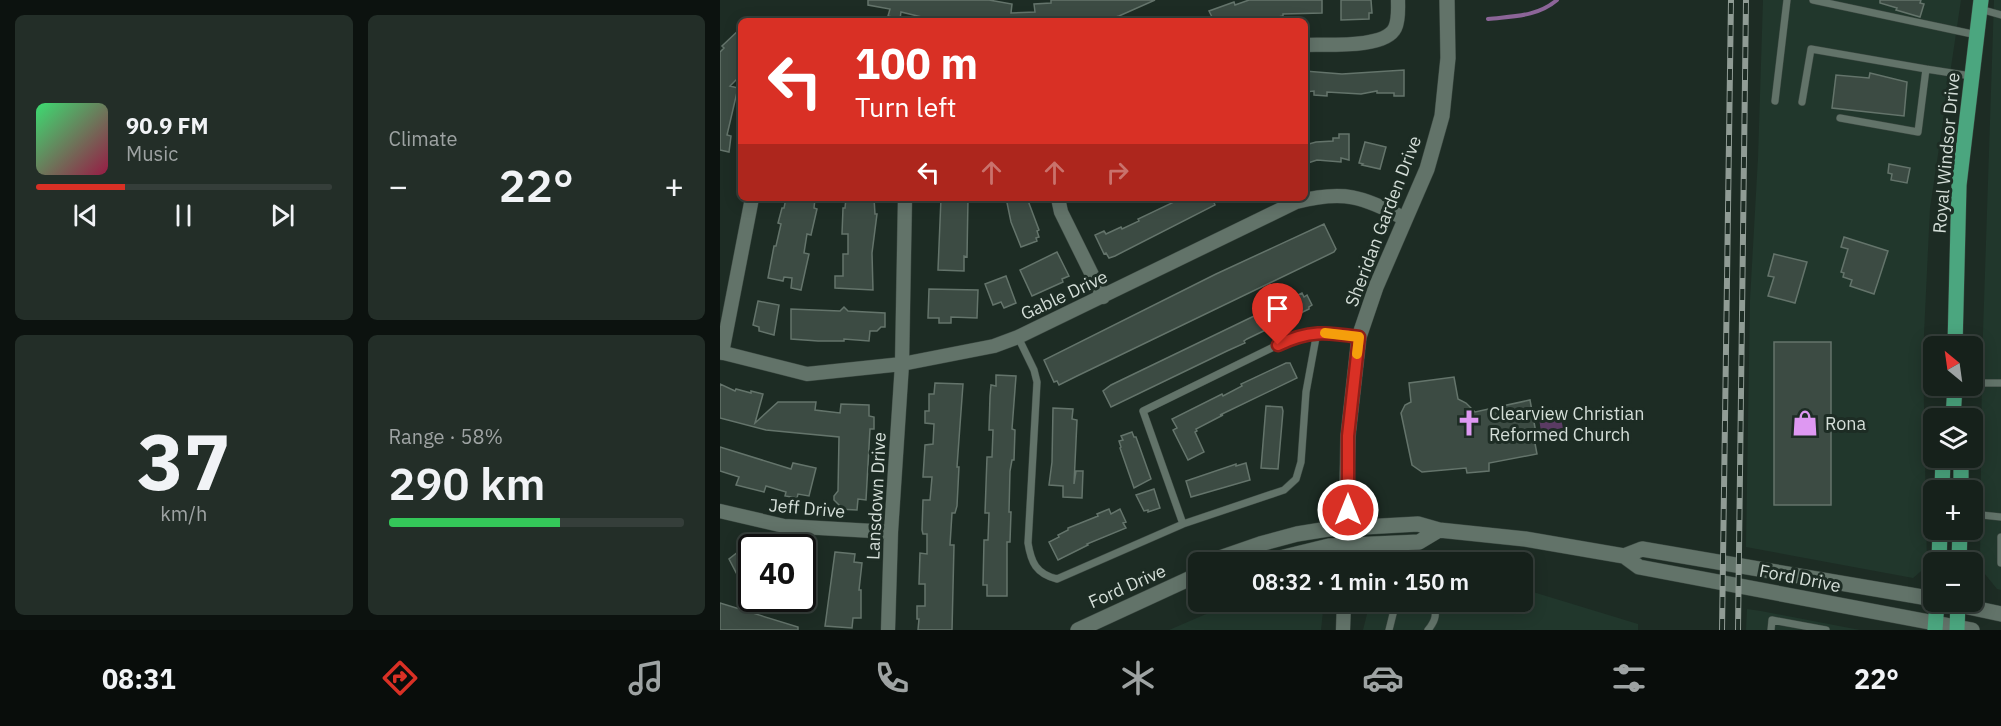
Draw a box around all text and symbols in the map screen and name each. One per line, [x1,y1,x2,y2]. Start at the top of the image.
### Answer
text: 100 m [855,36,978,91]
icon: left [756,42,834,120]
street label: Royal Windsor Drive [1928,71,1965,234]
text: Turn left [855,89,956,124]
text: 90.9 FM [126,111,209,140]
text: Climate [389,125,457,152]
street label: Sheridan Garden Drive [1340,132,1426,310]
text: Music [126,140,178,167]
text: 22° [499,156,574,214]
icon: left [912,156,945,189]
icon: ahead [975,156,1008,189]
icon: ahead [1038,156,1071,189]
icon: right [1101,156,1134,189]
text: − [389,164,408,207]
text: + [664,164,684,207]
icon: previous [69,199,102,232]
icon: pause [167,199,200,232]
icon: next [266,199,299,232]
street label: Gable Drive [1017,265,1111,325]
pin [1252,283,1303,345]
icon: arrive [1261,292,1294,325]
north arrow [1923,336,1983,396]
map controls [1923,336,1983,612]
place label: Clearview Christian Reformed Church [1489,402,1644,446]
church icon: Clearview Christian Reformed Church [1454,408,1484,438]
shop icon: Rona [1790,408,1820,438]
button: layers [1923,408,1983,468]
text: 37 [137,410,231,511]
place label: Rona [1825,412,1867,435]
text: Range · 58% [389,423,503,450]
street label: Lansdown Drive [861,431,891,561]
text: 290 km [389,454,545,512]
position arrow [1316,478,1380,542]
button: + [1923,480,1983,540]
street label: Jeff Drive [768,493,846,523]
text: km/h [160,500,207,527]
speed limit sign: 40 [738,534,816,612]
button: − [1923,552,1983,612]
street label: Ford Drive [1085,559,1170,613]
street label: Ford Drive [1757,559,1843,597]
text: 08:32 · 1 min · 150 m [1252,567,1469,596]
icon: directions [379,657,421,699]
icon: music [625,657,667,699]
icon: phone [871,657,913,699]
icon: climate [1117,657,1159,699]
icon: car [1362,657,1404,699]
icon: filters [1608,657,1650,699]
text: 08:31 [102,661,176,696]
text: 22° [1854,661,1899,696]

